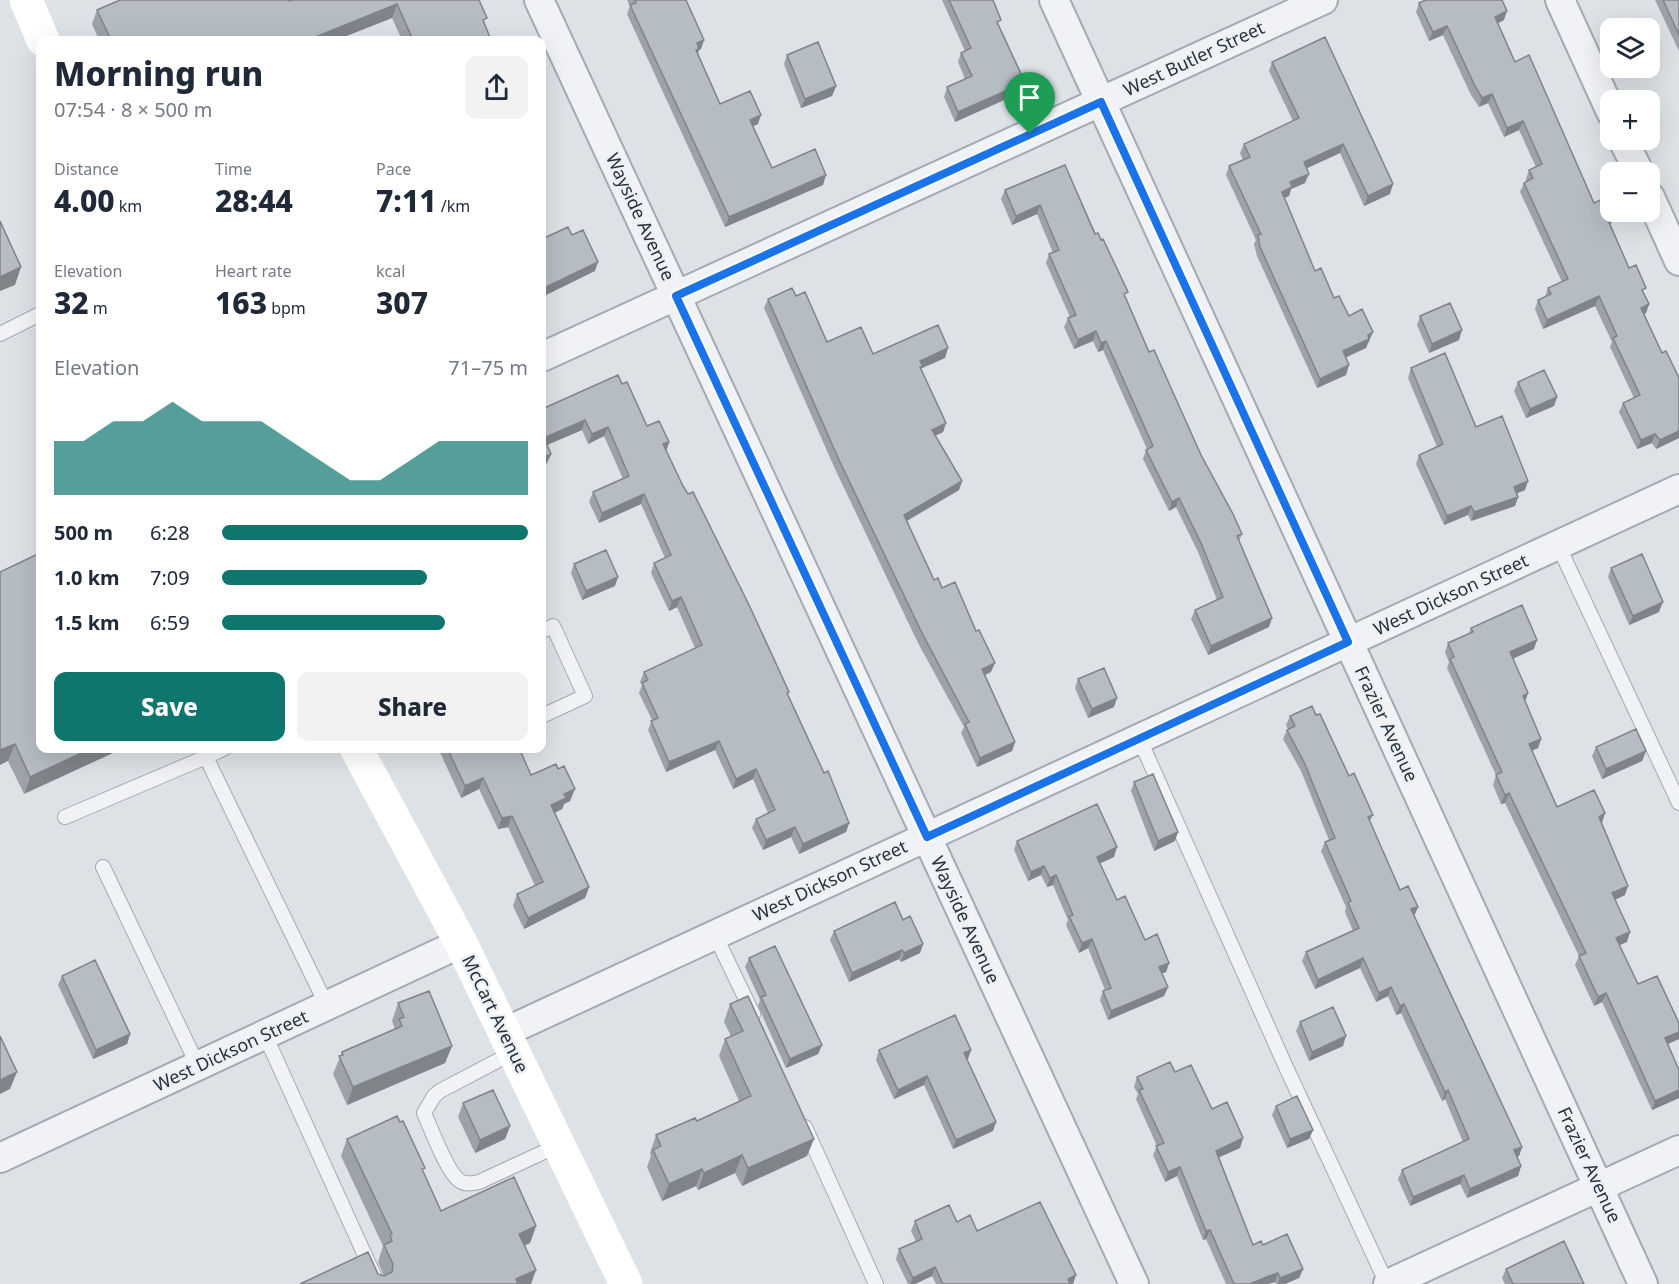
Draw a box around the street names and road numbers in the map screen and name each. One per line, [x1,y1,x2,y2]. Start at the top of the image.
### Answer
street label: West Butler Street [1119,15,1268,101]
street label: Wayside Avenue [601,149,681,284]
street label: West Dickson Street [1369,548,1532,640]
street label: Frazier Avenue [1350,662,1424,785]
street label: West Dickson Street [748,834,911,926]
street label: Wayside Avenue [926,852,1006,987]
street label: McCart Avenue [457,951,535,1076]
street label: West Dickson Street [149,1004,312,1096]
street label: Frazier Avenue [1553,1103,1627,1226]

